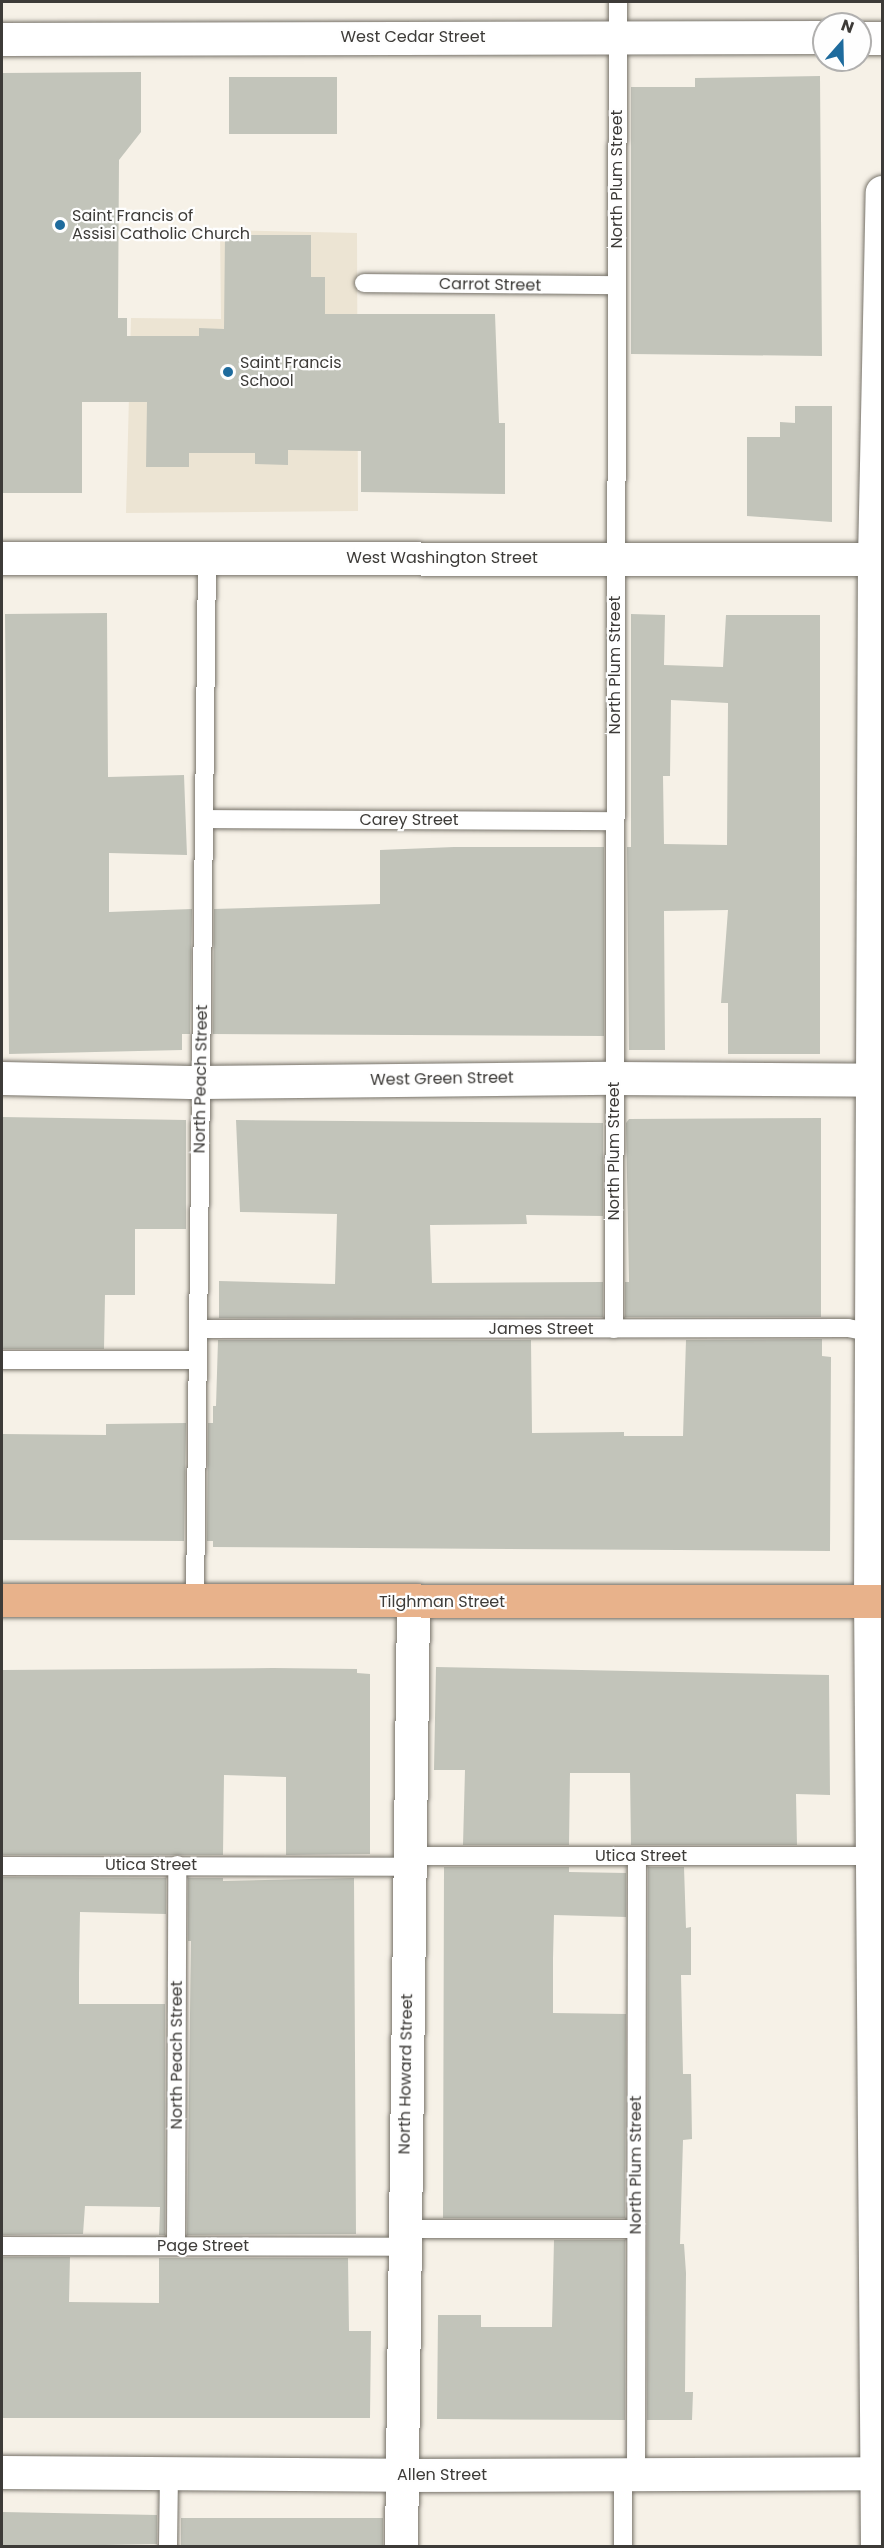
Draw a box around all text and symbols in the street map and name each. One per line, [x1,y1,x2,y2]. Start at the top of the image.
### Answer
north arrow [812,12,872,72]
text: N [838,14,857,39]
street label: West Cedar Street [341,27,485,47]
street label: North Plum Street [607,110,627,248]
place label: Saint Francis of Assisi Catholic Church [72,206,250,244]
marker: Saint Francis of Assisi Catholic Church [53,218,67,232]
street label: Carrot Street [439,275,541,295]
place label: Saint Francis School [240,353,342,391]
marker: Saint Francis School [221,365,235,379]
street label: West Washington Street [346,548,538,568]
street label: North Plum Street [605,596,625,734]
street label: Carey Street [359,810,459,830]
street label: North Peach Street [190,1004,212,1154]
street label: West Green Street [370,1068,514,1090]
street label: North Plum Street [604,1082,624,1220]
street label: James Street [488,1319,594,1339]
street label: Tilghman Street [379,1592,505,1612]
street label: Utica Street [595,1846,687,1866]
street label: Utica Street [105,1855,197,1875]
street label: North Peach Street [167,1981,187,2129]
street label: North Howard Street [395,1993,417,2155]
street label: North Plum Street [626,2096,646,2234]
street label: Page Street [157,2236,249,2256]
street label: Allen Street [397,2465,487,2485]

